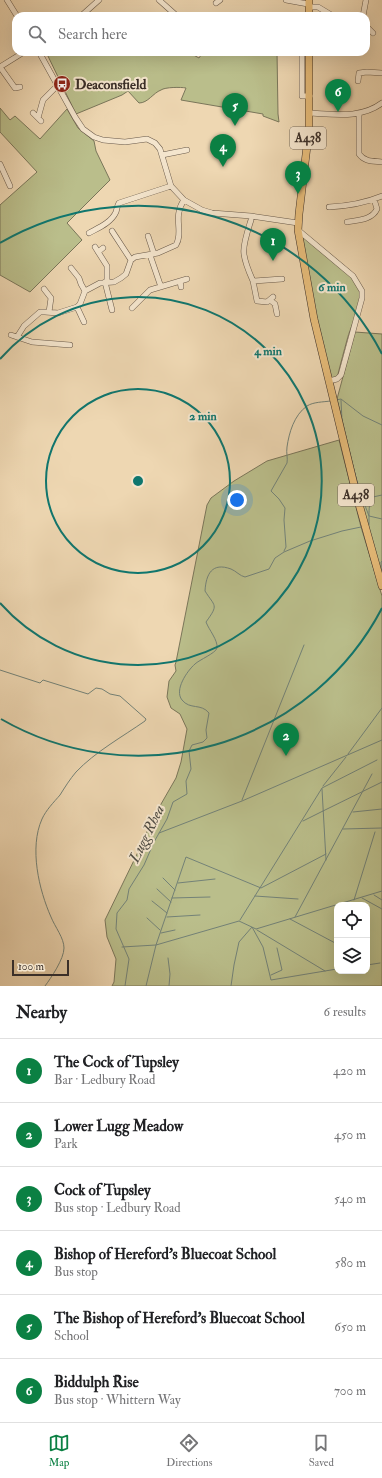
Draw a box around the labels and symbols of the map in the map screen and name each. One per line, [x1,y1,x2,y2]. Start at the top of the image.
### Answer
bus stop icon: Deaconsfield [52,74,72,94]
place label: Deaconsfield [75,76,146,93]
pin: 6 [325,79,351,112]
pin: 5 [222,93,248,126]
road number: A438 [290,127,326,149]
pin: 4 [210,134,236,167]
pin: 3 [285,161,311,194]
pin: 1 [260,228,286,261]
text: 6 min [318,280,346,295]
text: 4 min [253,344,283,359]
text: 2 min [189,409,217,424]
centre of rings [131,474,145,488]
road number: A438 [338,484,374,506]
your location [227,490,247,510]
pin: 2 [273,723,299,756]
water label: Lugg Rhea [125,802,169,867]
scale bar [12,958,69,977]

